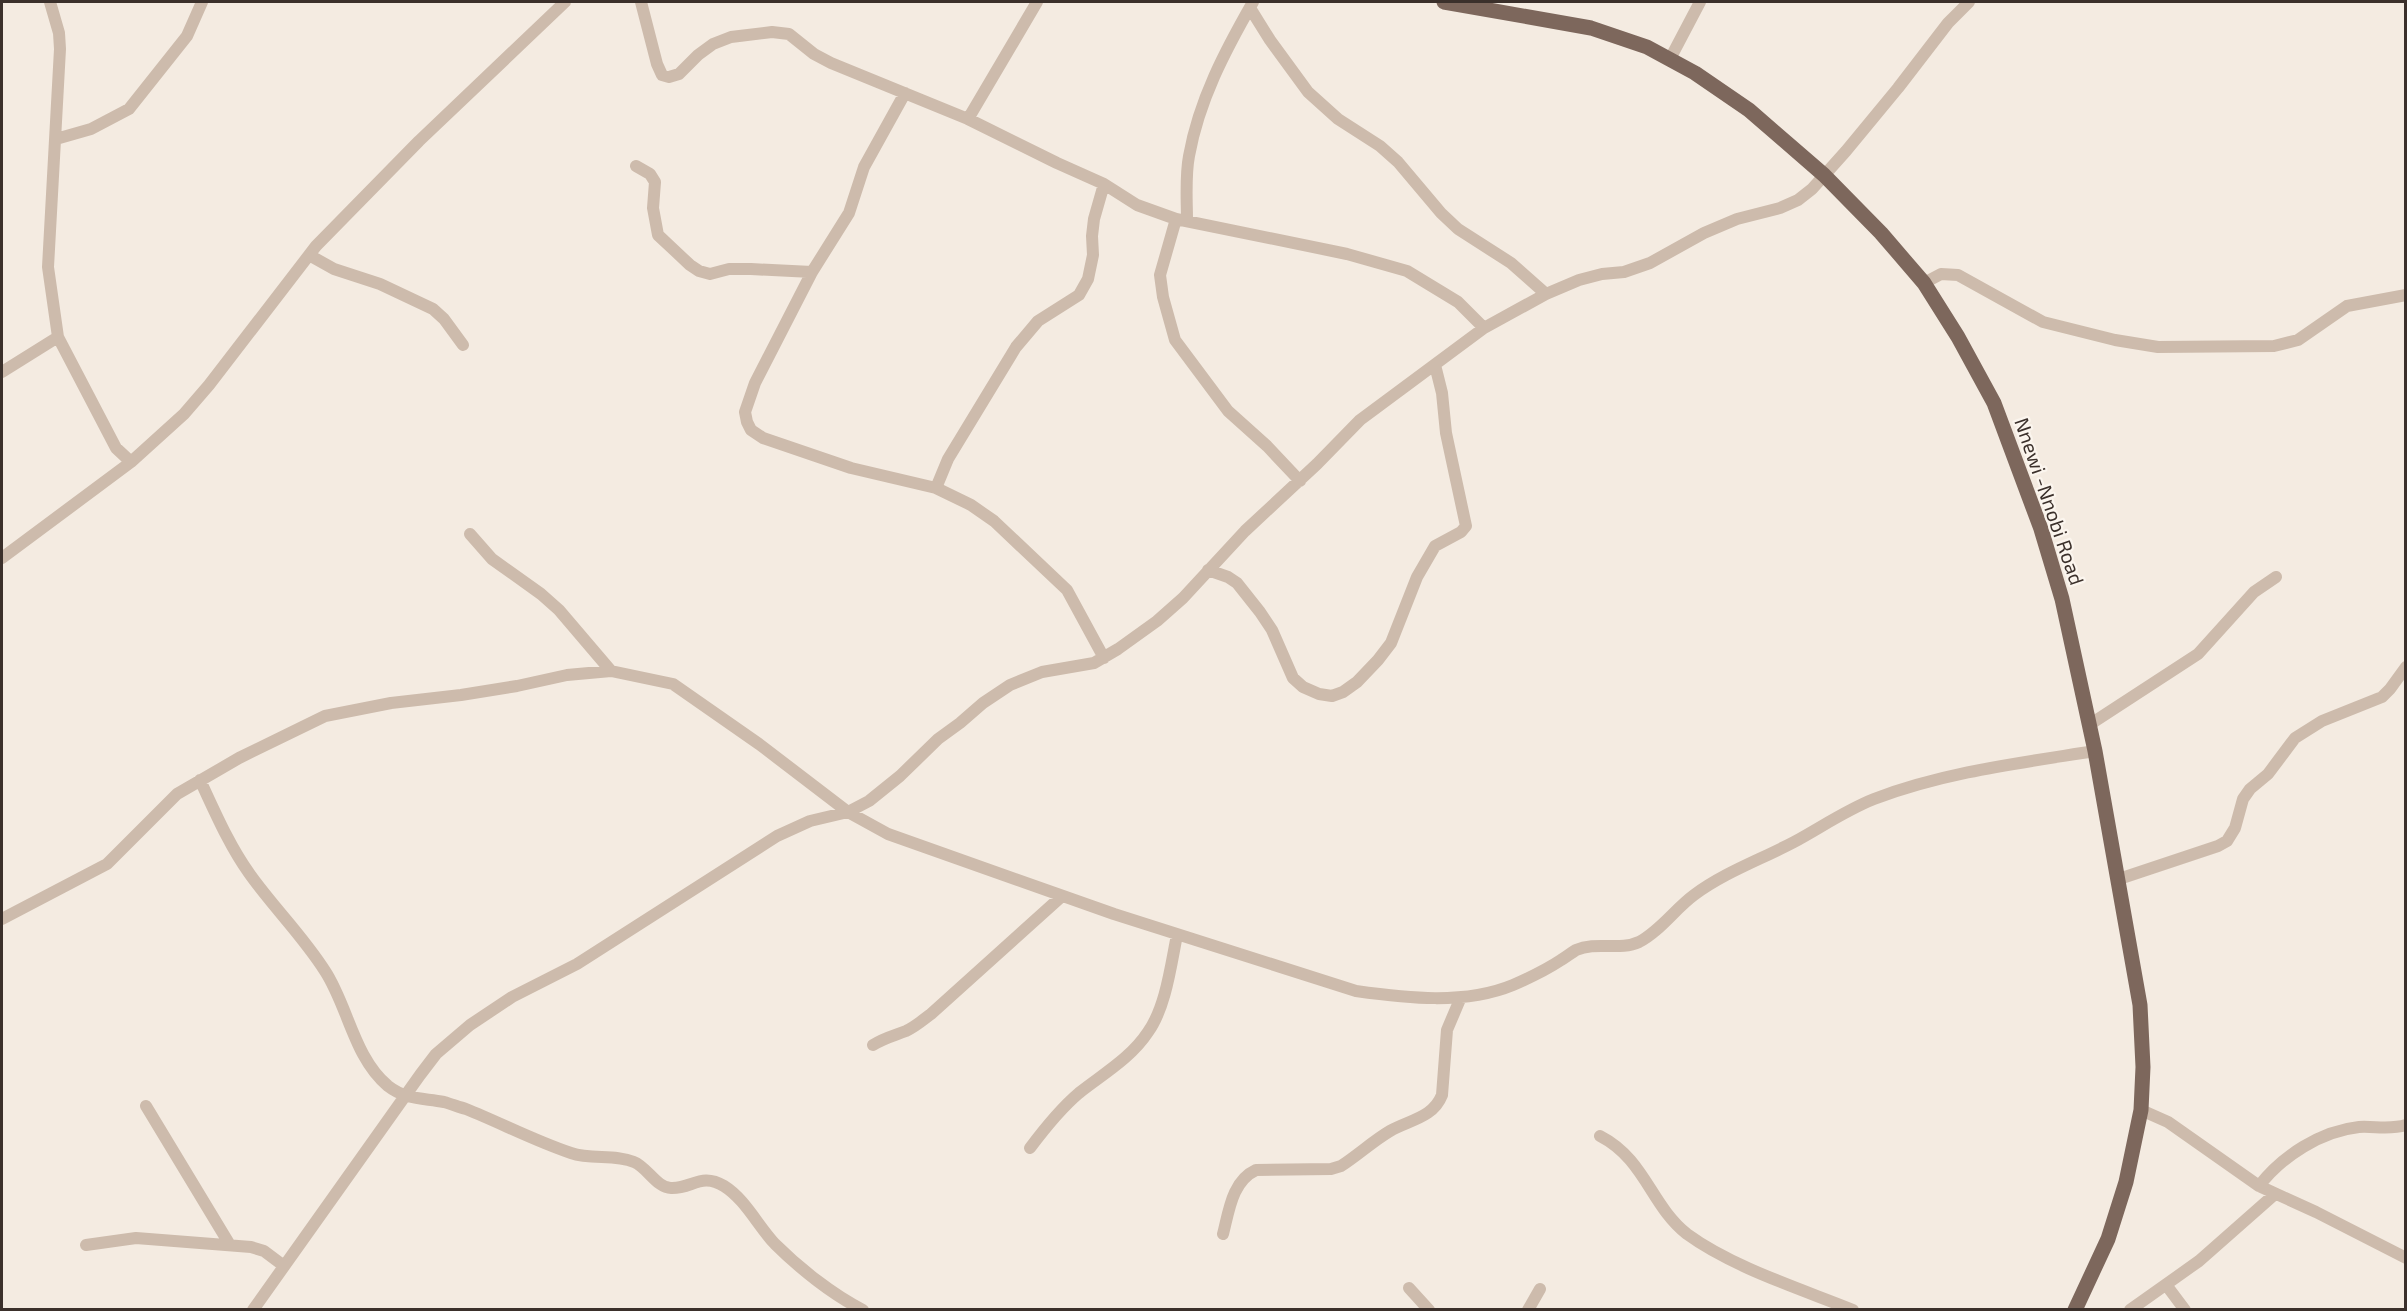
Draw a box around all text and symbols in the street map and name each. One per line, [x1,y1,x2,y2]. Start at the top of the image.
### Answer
street label: Nnewi -Nnobi Road [2010,414,2090,588]

